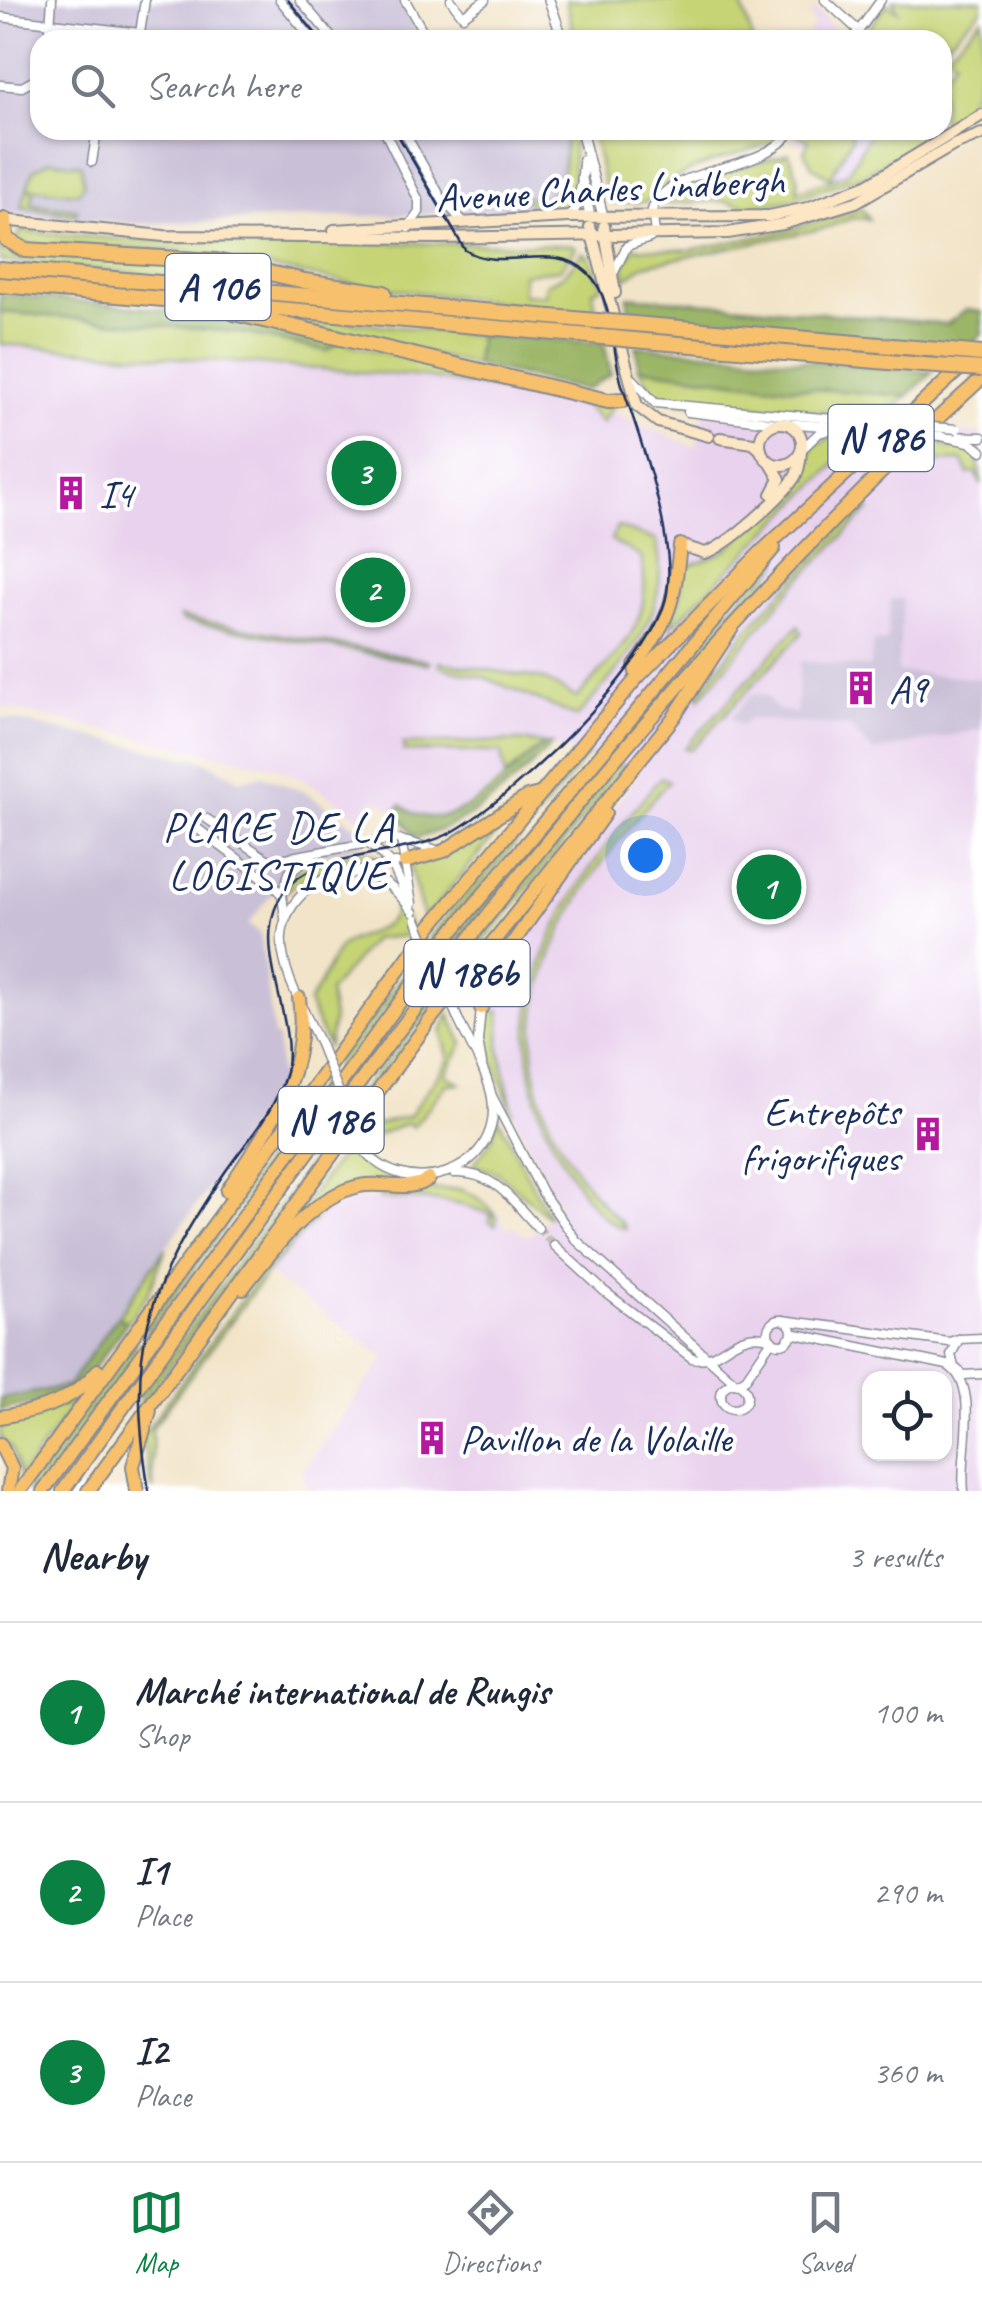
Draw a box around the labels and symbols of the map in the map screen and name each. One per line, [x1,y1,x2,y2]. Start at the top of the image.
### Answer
street label: Avenue Charles Lindbergh [434,155,786,223]
road number: A 106 [166,254,270,320]
road number: N 186 [828,405,934,471]
pin: 3 [332,436,396,510]
place label: I4 [99,469,137,519]
building icon: I4 [52,474,90,512]
pin: 2 [340,552,406,628]
place label: A9 [889,664,930,714]
building icon: A9 [842,669,880,707]
district label: PLACE DE LA LOGISTIQUE [163,801,395,902]
your location [620,830,671,881]
pin: 1 [736,850,802,924]
road number: N 186b [404,940,530,1006]
road number: N 186 [278,1087,384,1153]
place label: Entrepôts frigorifiques [741,1087,903,1183]
building icon: Entrepôts frigorifiques [909,1115,947,1153]
place label: Pavillon de la Volaille [460,1414,734,1464]
building icon: Pavillon de la Volaille [413,1419,451,1457]

